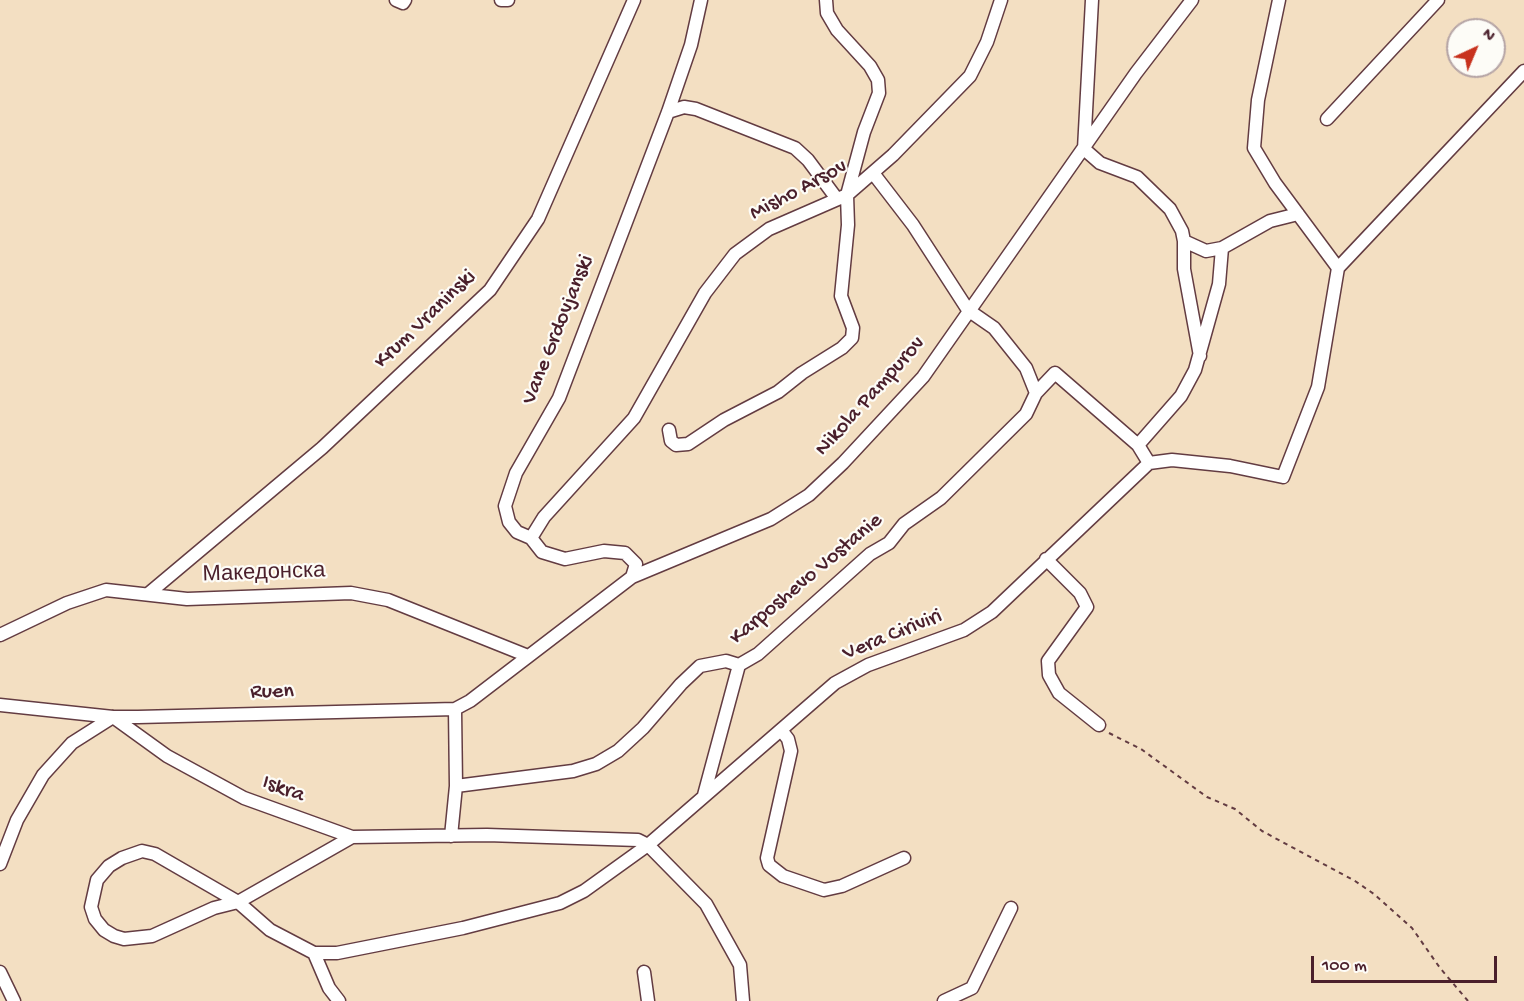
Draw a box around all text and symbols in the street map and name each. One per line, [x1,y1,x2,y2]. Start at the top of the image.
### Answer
north arrow [1446,18,1506,78]
text: N [1477,26,1498,47]
street label: Misho Arsov [746,154,852,228]
street label: Vane Grdovjanski [517,251,601,409]
street label: Krum Vraninski [369,265,483,375]
street label: Nikola Pampurov [810,331,932,463]
street label: Karposhevo Vostanie [725,508,889,652]
street label: Македонска [202,560,326,590]
street label: Vera Ciriviri [839,604,947,668]
street label: Ruen [250,679,294,707]
street label: Iskra [258,770,308,810]
scale bar [1314,944,1500,982]
text: 100 m [1322,956,1367,977]

